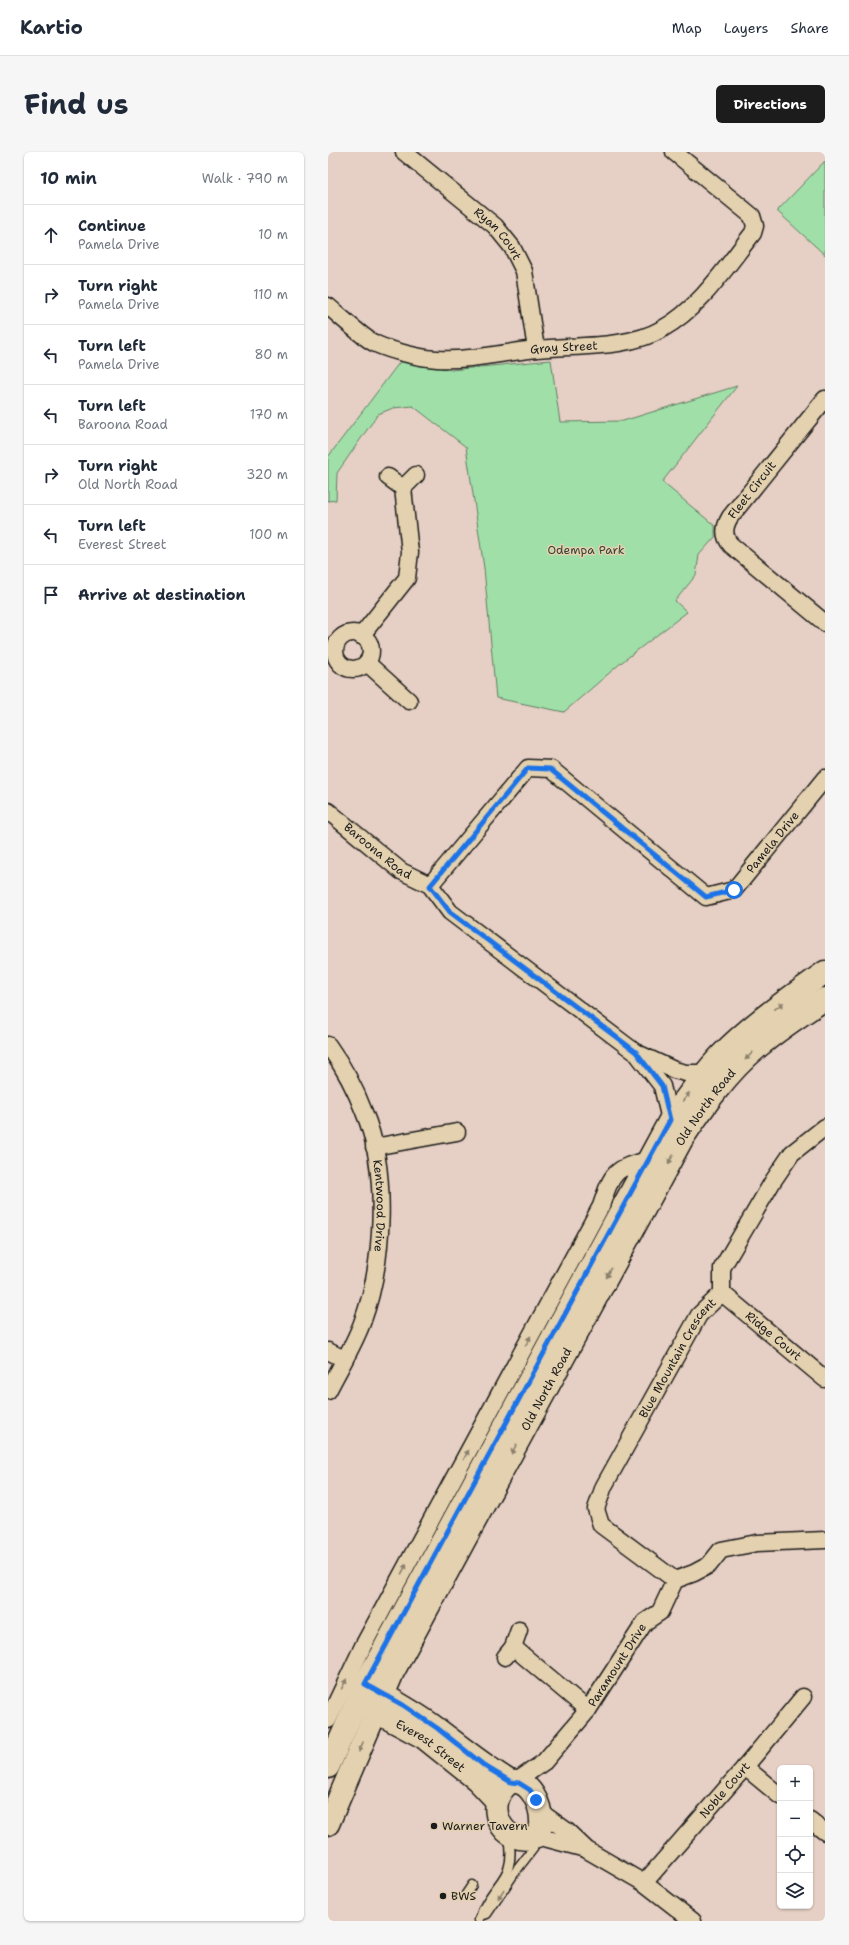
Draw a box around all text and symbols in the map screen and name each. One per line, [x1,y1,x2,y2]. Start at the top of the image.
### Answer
text: Kartio [20,15,83,40]
text: Map [672,19,702,37]
text: Layers [724,19,768,37]
text: Share [790,19,829,37]
text: Find us [24,85,129,123]
button: Directions [716,85,825,123]
text: 10 min [40,167,97,189]
text: Walk · 790 m [202,170,288,187]
street label: Ryan Court [470,204,525,263]
text: Continue [78,216,146,236]
icon: ahead [40,224,62,246]
text: 10 m [258,226,288,243]
text: Pamela Drive [78,236,160,253]
text: Turn right [78,276,158,296]
icon: right [40,284,62,306]
text: 110 m [253,286,288,303]
text: Pamela Drive [78,296,160,313]
text: Turn left [78,336,146,356]
street label: Gray Street [529,337,598,358]
icon: left [40,344,62,366]
text: 80 m [254,346,288,363]
text: Pamela Drive [78,356,160,373]
text: Turn left [78,396,146,416]
icon: left [40,404,62,426]
text: 170 m [250,406,288,423]
text: Baroona Road [78,416,168,433]
text: Turn right [78,456,158,476]
street label: Fleet Circuit [724,458,780,522]
icon: right [40,464,62,486]
text: 320 m [246,466,288,483]
text: Old North Road [78,476,178,493]
text: Turn left [78,516,146,536]
icon: left [40,524,62,546]
text: 100 m [249,526,288,543]
text: Everest Street [78,536,166,553]
park label: Odempa Park [547,542,625,558]
icon: arrive [40,584,62,606]
text: Arrive at destination [78,585,246,605]
street label: Pamela Drive [743,808,803,877]
street label: Baroona Road [340,819,415,883]
route start [725,881,743,899]
one-way arrow [773,1002,784,1011]
one-way arrow [744,1051,754,1061]
street label: Old North Road [672,1065,740,1149]
one-way arrow [682,1092,691,1103]
one-way arrow [667,1153,674,1164]
street label: Kentwood Drive [369,1158,389,1253]
one-way arrow [606,1267,613,1279]
street label: Blue Mountain Crescent [635,1295,720,1421]
street label: Ridge Court [742,1308,805,1364]
one-way arrow [525,1335,531,1347]
street label: Old North Road [517,1345,576,1434]
one-way arrow [511,1443,517,1455]
one-way arrow [463,1449,470,1461]
one-way arrow [401,1564,408,1575]
street label: Paramount Drive [584,1620,650,1710]
one-way arrow [341,1679,347,1690]
street label: Everest Street [393,1716,469,1776]
one-way arrow [357,1742,363,1754]
street label: Noble Court [696,1759,754,1822]
map controls [777,1765,813,1909]
button: + [777,1765,813,1801]
route end [527,1791,545,1809]
button: − [777,1801,813,1837]
place label: Warner Tavern [442,1818,528,1834]
marker: Warner Tavern [429,1821,439,1831]
button: locate [777,1837,813,1873]
button: layers [777,1873,813,1909]
place label: BWS [451,1888,477,1904]
one-way arrow [498,1888,505,1900]
marker: BWS [438,1891,448,1901]

